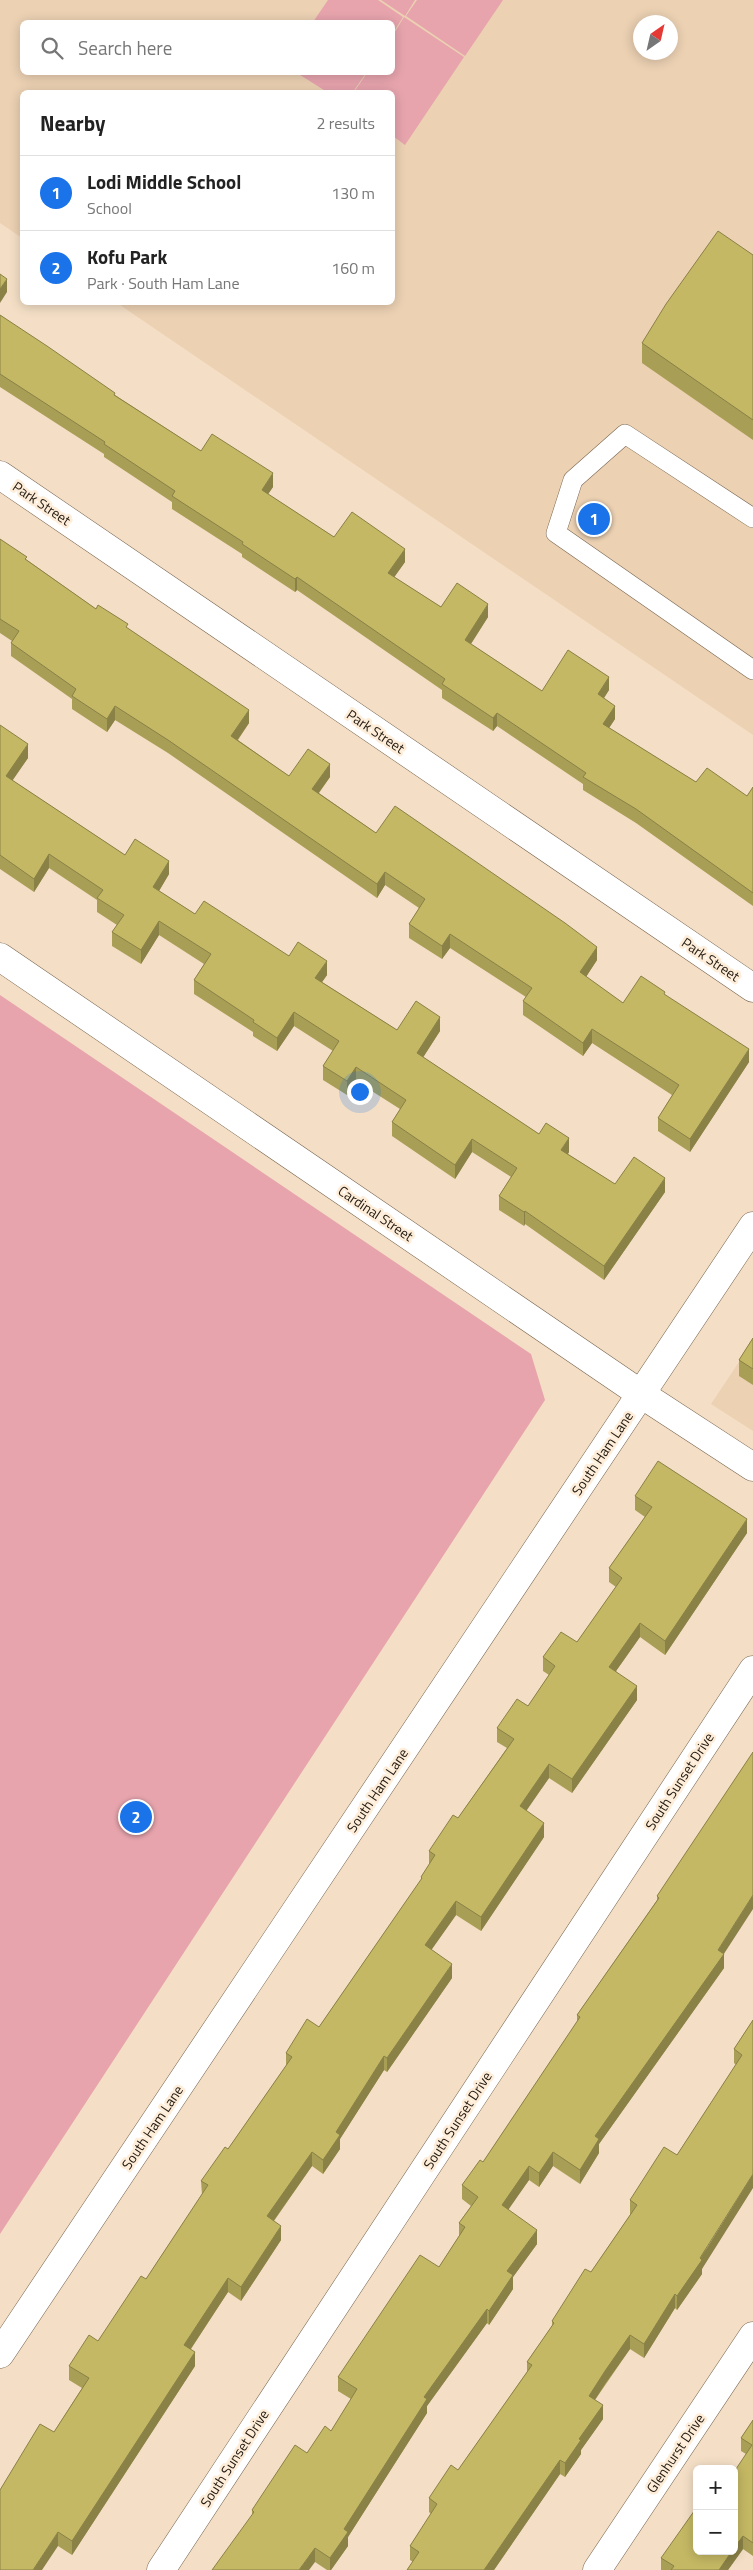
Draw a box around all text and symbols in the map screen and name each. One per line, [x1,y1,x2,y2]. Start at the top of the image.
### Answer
north arrow [633,15,678,60]
search box [20,20,395,75]
text: Search here [78,33,172,62]
icon: search [38,34,66,62]
text: Nearby [40,107,105,139]
text: 2 results [316,111,375,135]
text: Lodi Middle School [87,167,241,196]
text: 1 [52,181,60,205]
text: 130 m [331,181,375,205]
text: School [87,196,132,220]
text: Kofu Park [87,242,167,271]
text: 2 [52,256,60,280]
text: 160 m [331,256,375,280]
text: Park · South Ham Lane [87,271,240,295]
street label: Park Street [9,476,75,530]
pin: 1 [578,500,610,538]
street label: Park Street [343,704,409,758]
street label: Park Street [678,932,744,986]
your location [347,1079,373,1105]
street label: Cardinal Street [334,1180,418,1246]
street label: South Ham Lane [566,1407,638,1499]
street label: South Sunset Drive [640,1728,718,1834]
street label: South Ham Lane [341,1744,413,1836]
pin: 2 [120,1798,152,1836]
street label: South Sunset Drive [418,2067,496,2173]
street label: South Ham Lane [116,2081,188,2173]
street label: South Sunset Drive [195,2405,273,2511]
street label: Glenhurst Drive [641,2409,709,2497]
map controls [693,2465,738,2555]
button: + [693,2465,738,2510]
button: − [693,2510,738,2555]

